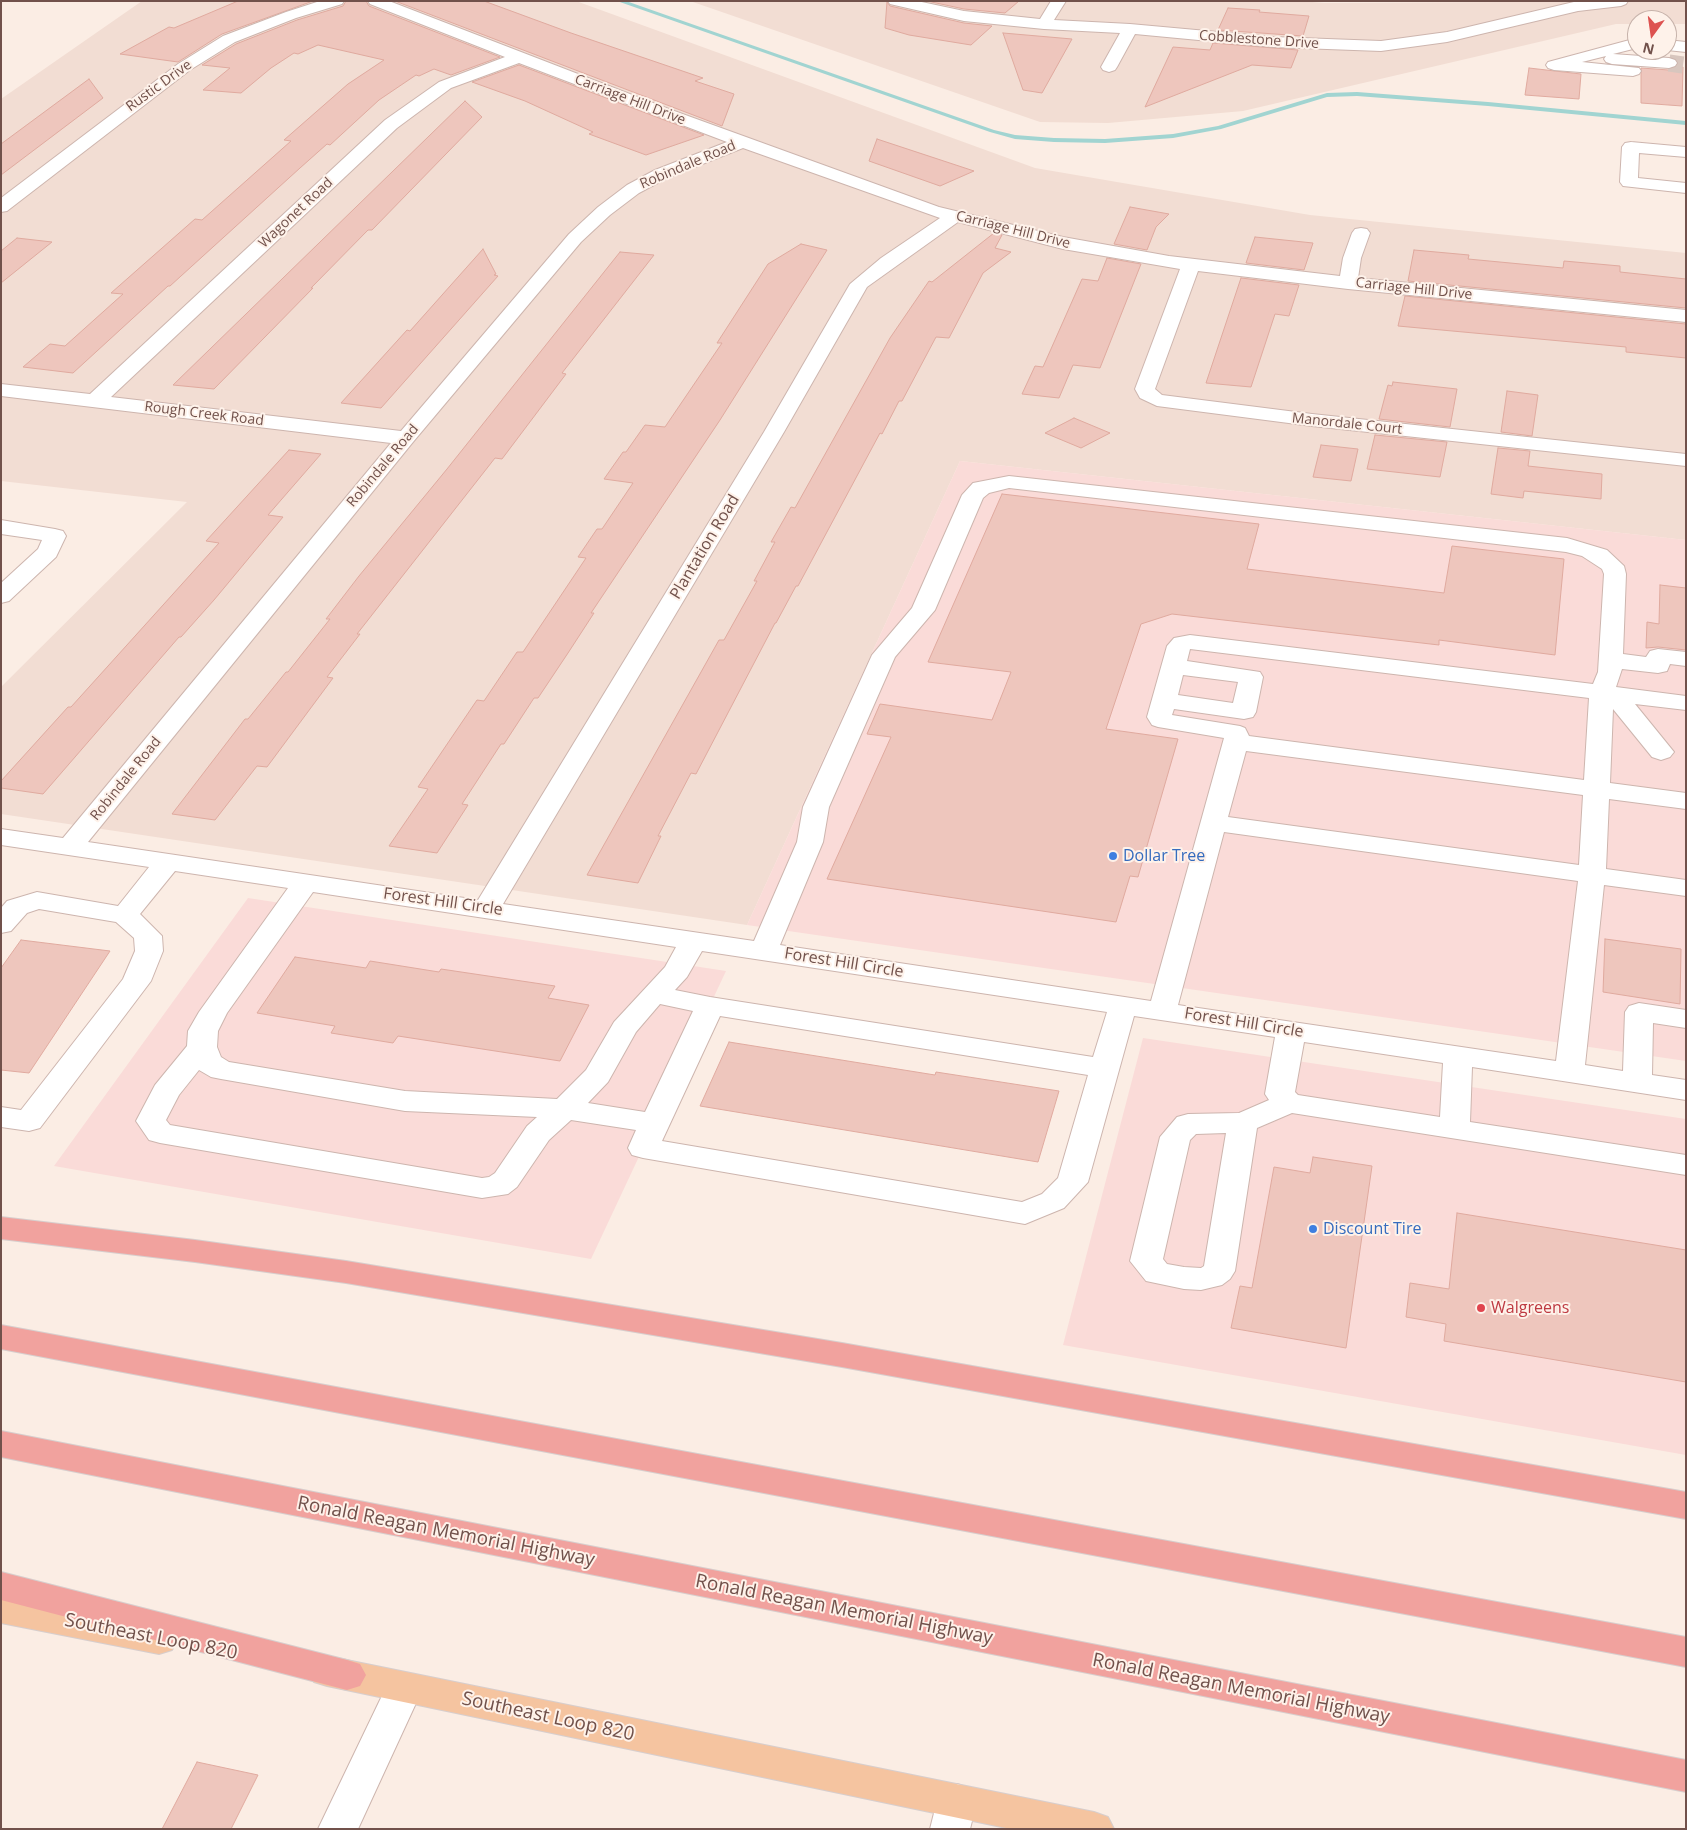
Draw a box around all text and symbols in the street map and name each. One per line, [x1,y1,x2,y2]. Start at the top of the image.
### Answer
north arrow [1627,10,1677,60]
street label: Cobblestone Drive [1198,27,1320,53]
text: N [1641,38,1656,60]
street label: Rustic Drive [123,57,195,115]
street label: Carriage Hill Drive [572,71,688,129]
street label: Robindale Road [638,137,738,193]
street label: Wagonet Road [255,174,337,252]
street label: Carriage Hill Drive [954,208,1072,252]
street label: Carriage Hill Drive [1355,275,1473,303]
street label: Rough Creek Road [143,398,265,430]
street label: Manordale Court [1291,410,1403,438]
street label: Robindale Road [344,421,422,511]
street label: Plantation Road [666,491,744,603]
street label: Robindale Road [87,734,165,824]
place label: Dollar Tree [1123,846,1205,866]
marker: Dollar Tree [1107,850,1119,862]
street label: Forest Hill Circle [382,884,504,920]
street label: Forest Hill Circle [783,944,905,982]
street label: Forest Hill Circle [1183,1004,1305,1042]
place label: Discount Tire [1323,1219,1421,1239]
marker: Discount Tire [1307,1223,1319,1235]
place label: Walgreens [1491,1298,1569,1318]
marker: Walgreens [1475,1302,1487,1314]
street label: Ronald Reagan Memorial Highway [295,1492,597,1572]
street label: Ronald Reagan Memorial Highway [693,1570,995,1650]
street label: Southeast Loop 820 [63,1609,239,1665]
street label: Ronald Reagan Memorial Highway [1090,1649,1392,1729]
street label: Southeast Loop 820 [460,1688,636,1746]

